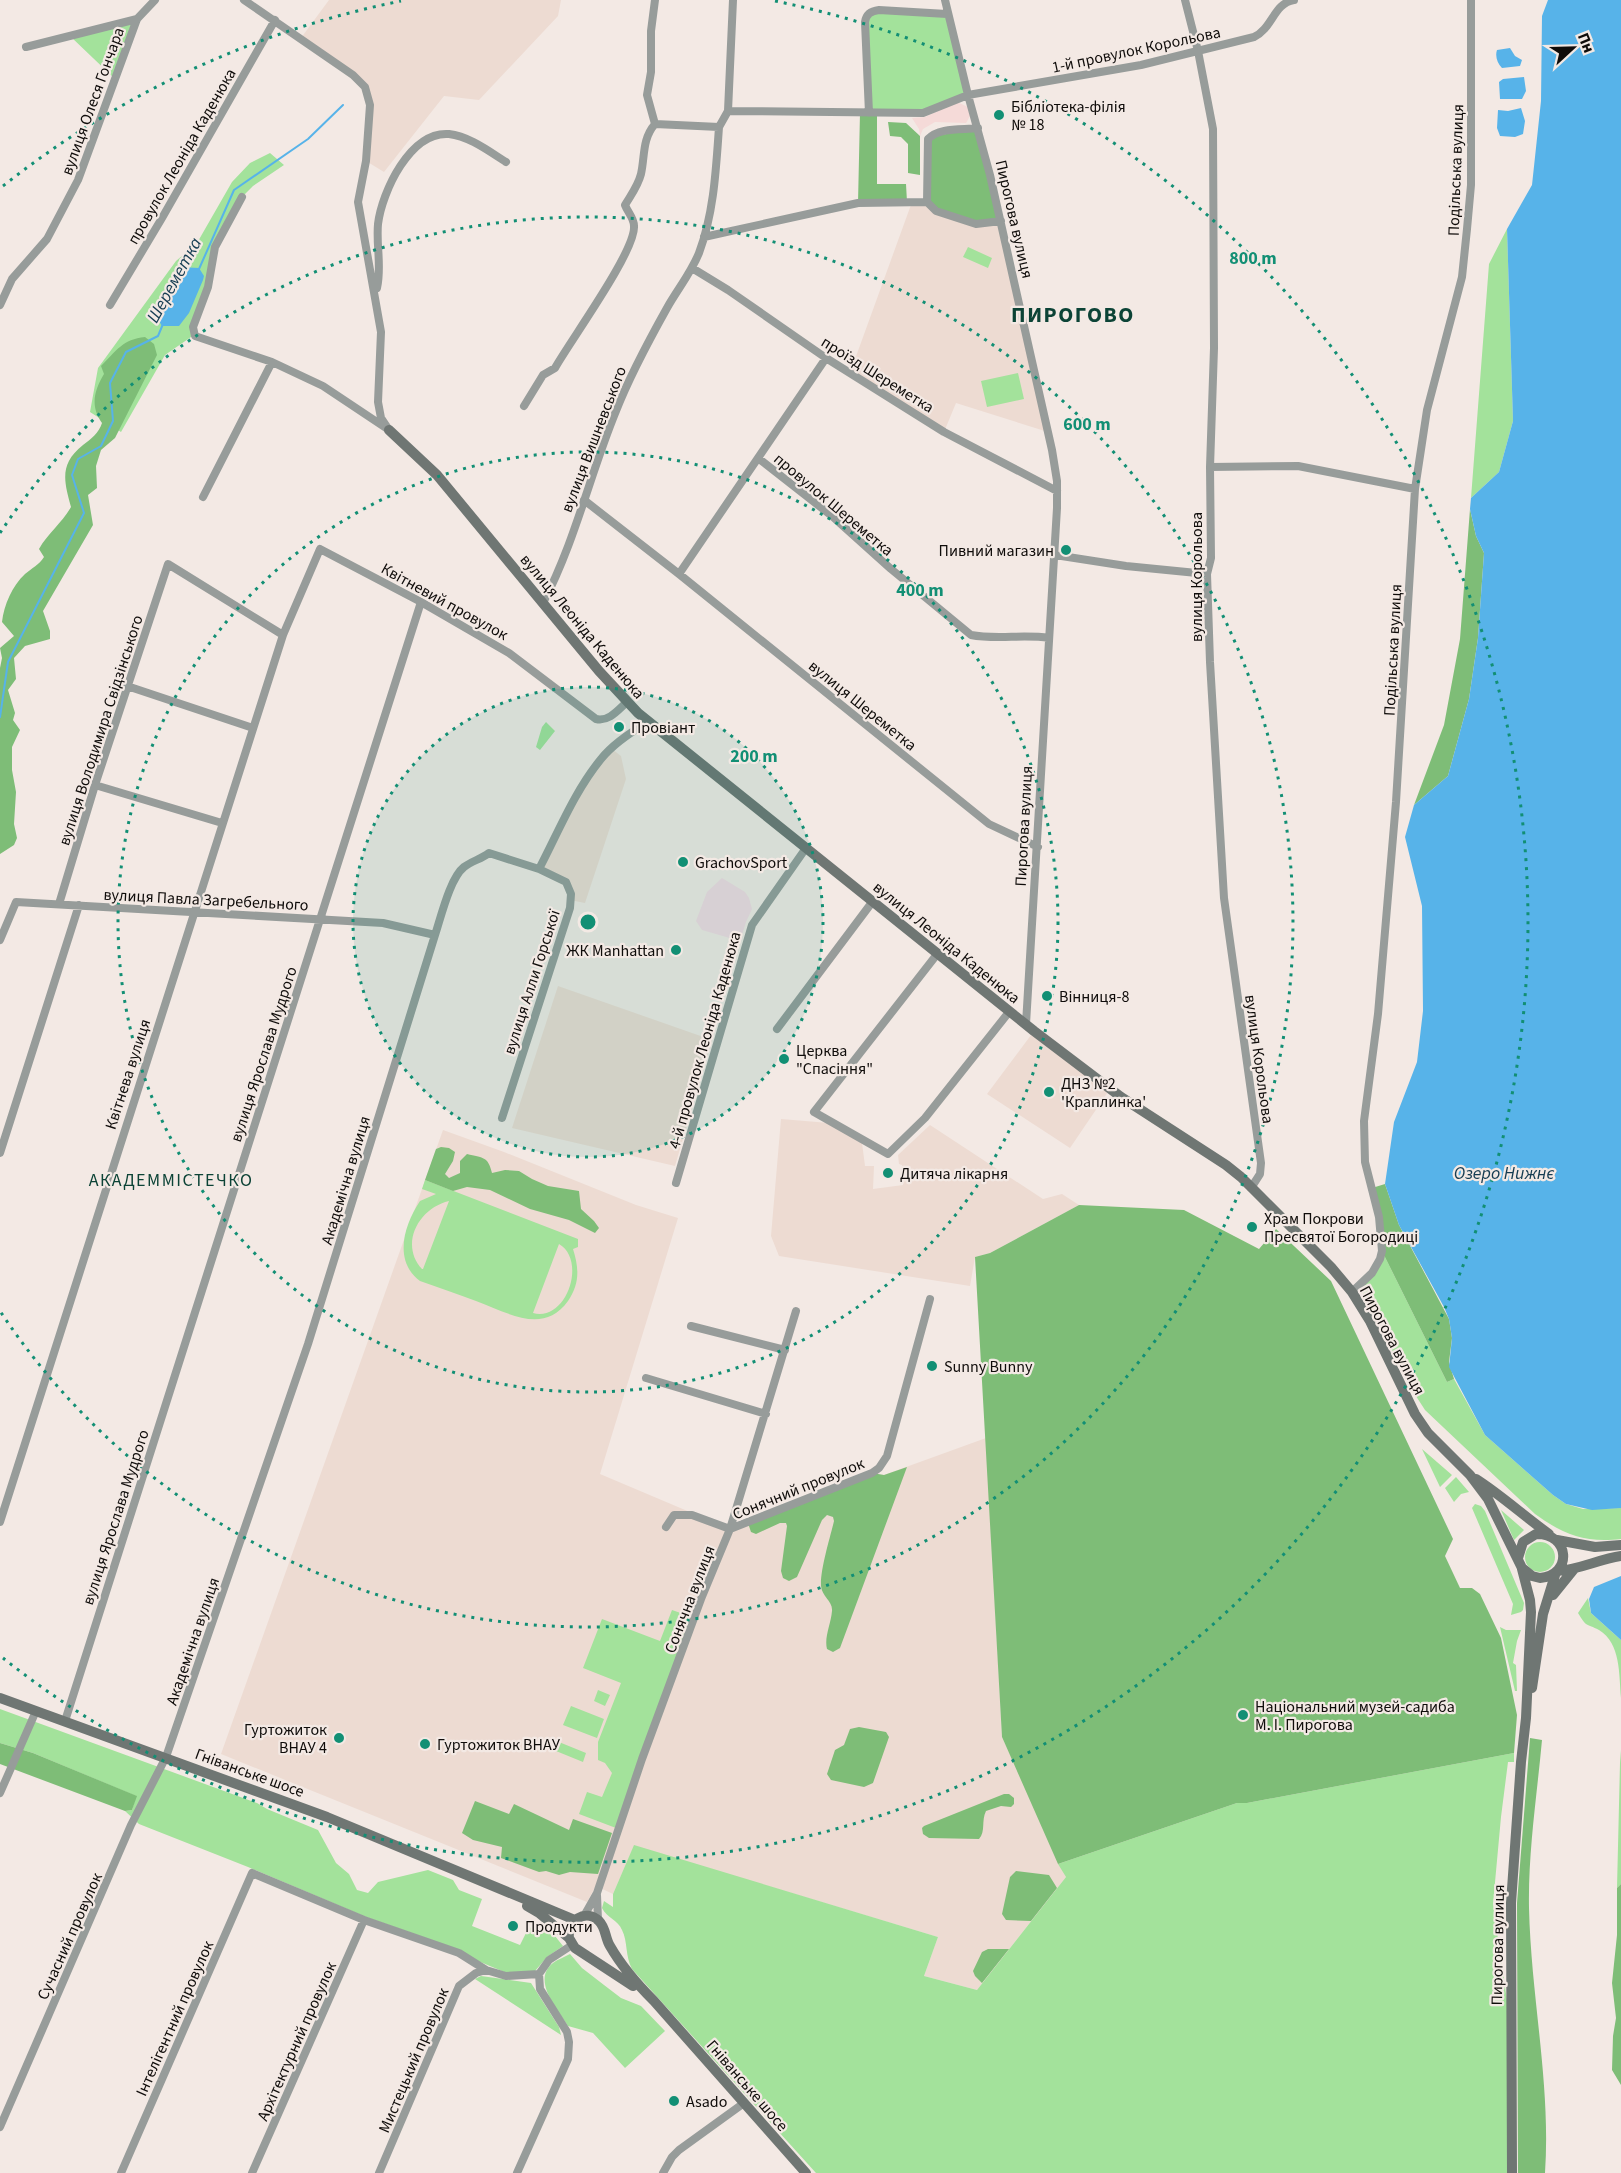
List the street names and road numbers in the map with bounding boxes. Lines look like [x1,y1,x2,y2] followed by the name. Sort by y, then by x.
[1050,21,1223,79] street label: 1-й провулок Корольова
[56,24,130,178] street label: вулиця Олеся Гончара
[122,64,241,249] street label: провулок Леоніда Каденюка
[1443,104,1469,236] street label: Подільська вулиця
[990,158,1038,281] street label: Пирогова вулиця
[817,331,938,418] street label: проїзд Шереметка
[556,363,632,516] street label: вулиця Вишневського
[769,448,898,561] street label: провулок Шереметка
[1186,512,1208,642] street label: вулиця Корольова
[515,549,650,704] street label: вулиця Леоніда Каденюка
[377,558,512,646] street label: Квітневий провулок
[1379,584,1407,717] street label: Подільська вулиця
[53,612,149,848] street label: вулиця Володимира Свідзінського
[804,655,921,756] street label: вулиця Шереметка
[1010,765,1038,887] street label: Пирогова вулиця
[868,877,1024,1009] street label: вулиця Леоніда Каденюка
[103,884,309,916] street label: вулиця Павла Загребельного
[498,906,566,1057] street label: вулиця Алли Горської
[663,929,747,1152] street label: 4-й провулок Леоніда Каденюка
[225,964,303,1145] street label: вулиця Ярослава Мудрого
[1239,993,1279,1125] street label: вулиця Корольова
[100,1016,156,1132] street label: Квітнева вулиця
[316,1113,376,1247] street label: Академічна вулиця
[1354,1282,1430,1399] street label: Пирогова вулиця
[77,1427,155,1608] street label: вулиця Ярослава Мудрого
[729,1452,868,1525] street label: Сонячний провулок
[659,1542,721,1656] street label: Сонячна вулиця
[161,1575,225,1708] street label: Академічна вулиця
[192,1743,307,1803] street label: Гніванське шосе
[32,1869,108,2004] street label: Сучасний провулок
[1486,1884,1510,2006] street label: Пирогова вулиця
[131,1937,219,2100] street label: Інтелігентний провулок
[252,1958,342,2124] street label: Архітектурний провулок
[373,1984,455,2136] street label: Мистецький провулок
[701,2035,793,2136] street label: Гніванське шосе

